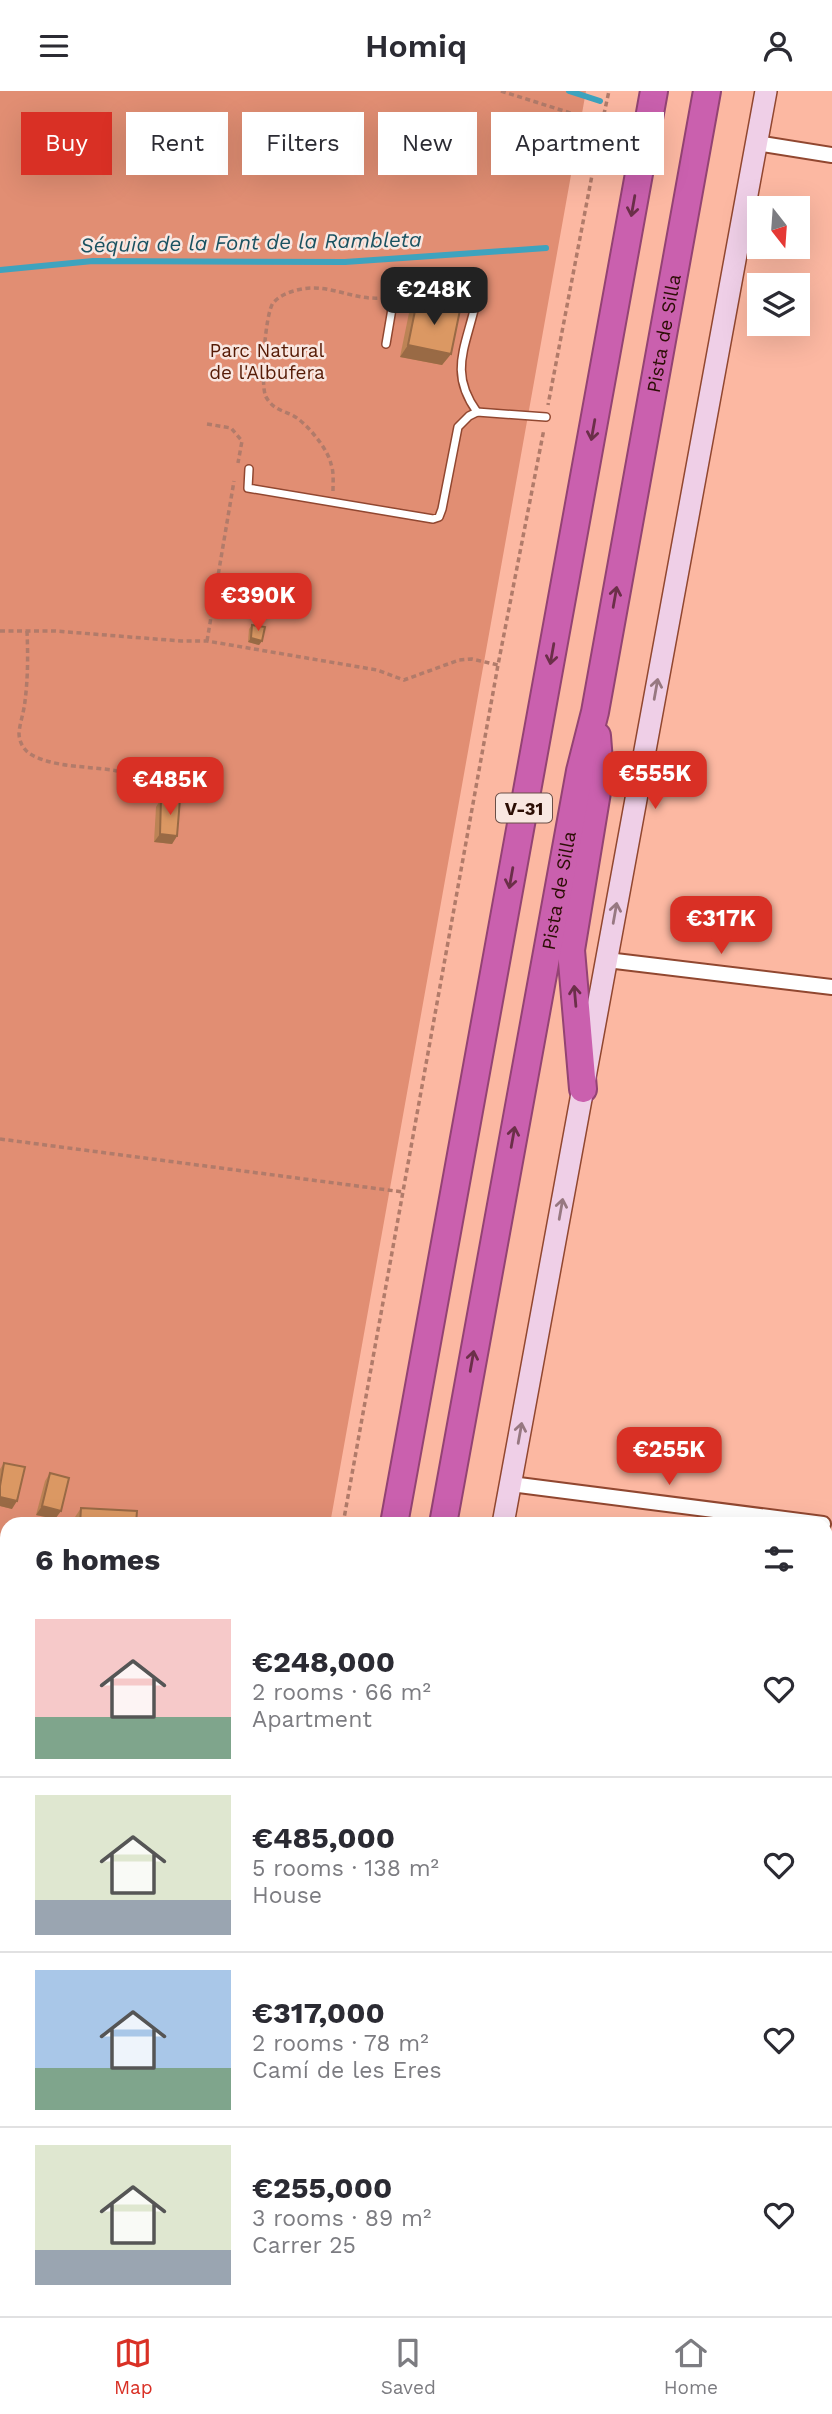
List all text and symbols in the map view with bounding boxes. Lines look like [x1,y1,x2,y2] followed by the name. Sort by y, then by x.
[35,27,73,65] icon: menu
[365,27,467,65] text: Homiq
[759,27,797,65] icon: person
[21,112,112,175] chip: Buy
[126,112,228,175] chip: Rent
[242,112,364,175] chip: Filters
[378,112,477,175] chip: New
[491,112,664,175] chip: Apartment
[626,194,639,217] one-way arrow
[747,196,810,259] north arrow
[747,196,810,336] map controls
[80,227,422,257] water label: Séquia de la Font de la Rambleta
[385,267,483,327] pin: €248K
[641,272,685,395] street label: Pista de Silla
[747,273,810,336] button: layers
[397,276,471,303] text: €248K
[209,339,325,384] park label: Parc Natural de l'Albufera
[585,418,599,441] one-way arrow
[209,573,307,633] pin: €390K
[221,582,295,609] text: €390K
[609,586,623,609] one-way arrow
[545,642,558,665] one-way arrow
[650,678,663,701] one-way arrow
[606,751,704,811] pin: €555K
[121,757,219,817] pin: €485K
[619,760,691,787] text: €555K
[133,766,207,793] text: €485K
[496,793,552,823] road number: V-31
[536,829,580,952] street label: Pista de Silla
[504,866,518,889] one-way arrow
[672,897,770,956] pin: €317K
[609,902,622,925] one-way arrow
[686,905,756,932] text: €317K
[568,985,581,1008] one-way arrow
[507,1126,520,1149] one-way arrow
[555,1198,568,1221] one-way arrow
[466,1350,480,1373] one-way arrow
[514,1422,527,1445] one-way arrow
[620,1427,718,1487] pin: €255K
[633,1436,705,1463] text: €255K
[760,1540,798,1578] icon: filters
[35,1542,160,1577] text: 6 homes
[252,1644,395,1679] text: €248,000
[91,1647,175,1731] icon: home
[760,1670,798,1708] icon: heart
[252,1679,431,1706] text: 2 rooms · 66 m²
[252,1706,372,1733] text: Apartment
[252,1820,395,1855] text: €485,000
[91,1823,175,1907] icon: home
[760,1846,798,1884] icon: heart
[252,1855,439,1882] text: 5 rooms · 138 m²
[252,1882,322,1909] text: House
[252,1995,385,2030] text: €317,000
[91,1998,175,2082] icon: home
[760,2021,798,2059] icon: heart
[252,2030,429,2057] text: 2 rooms · 78 m²
[252,2057,442,2084] text: Camí de les Eres
[252,2170,392,2205] text: €255,000
[91,2173,175,2257] icon: home
[760,2196,798,2234] icon: heart
[252,2205,431,2232] text: 3 rooms · 89 m²
[252,2232,356,2259] text: Carrer 25
[114,2334,153,2399] tab: Map
[381,2334,436,2399] tab: Saved
[664,2334,718,2399] tab: Home

